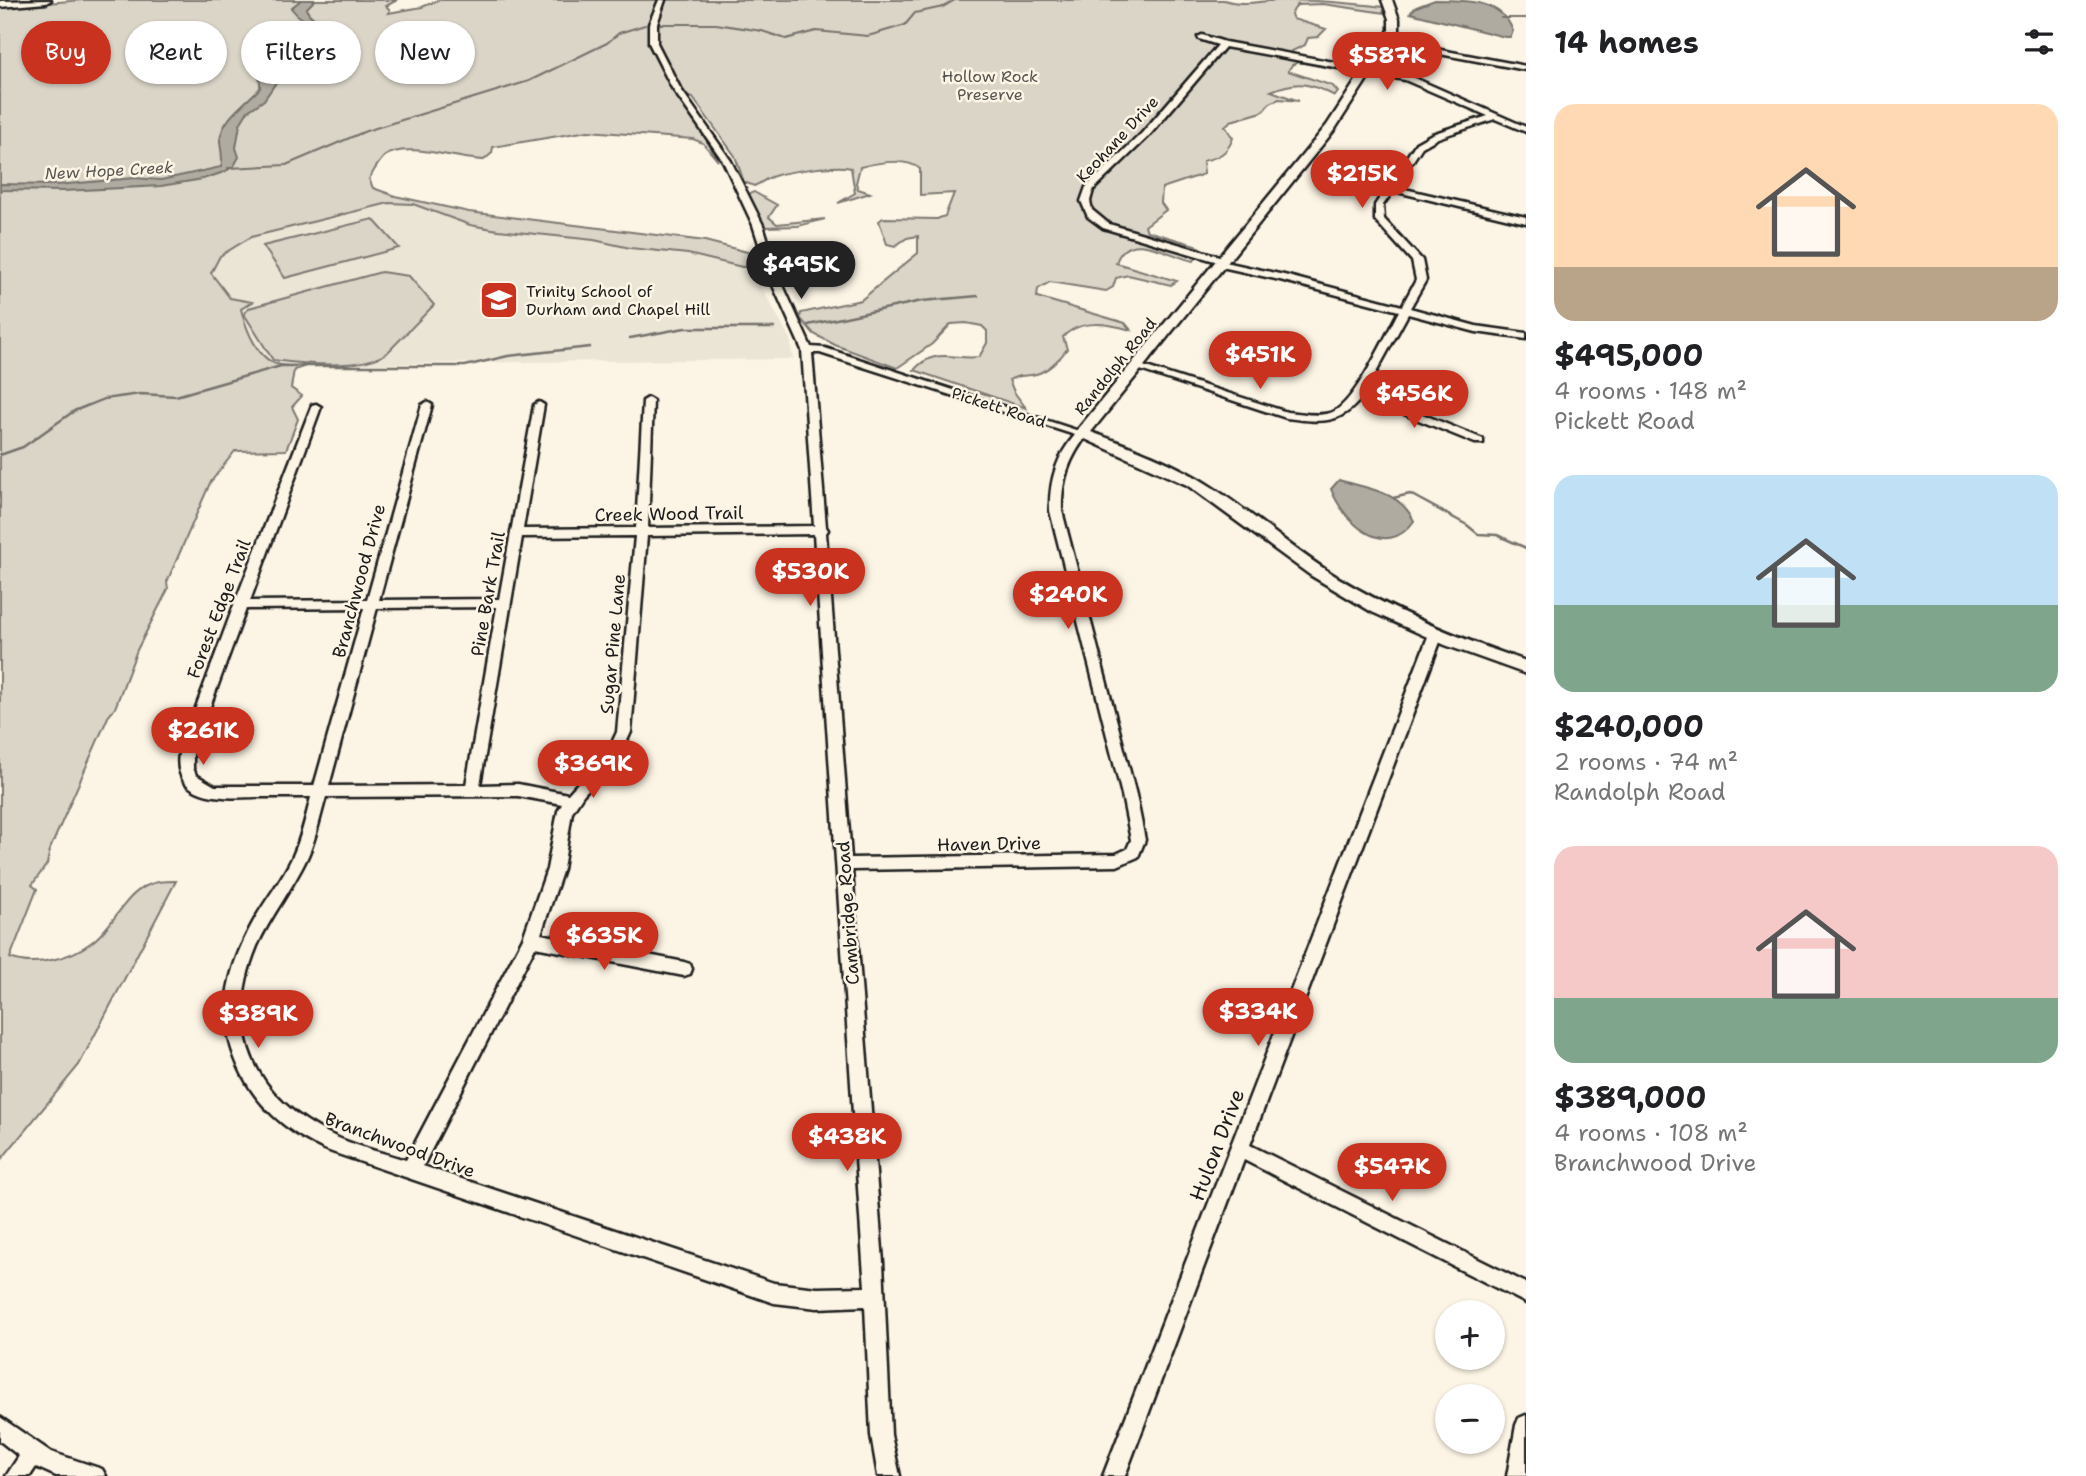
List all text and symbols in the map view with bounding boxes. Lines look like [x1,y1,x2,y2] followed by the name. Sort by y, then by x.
[21,21,111,84] chip: Buy
[125,21,227,84] chip: Rent
[241,21,361,84] chip: Filters
[375,21,475,84] chip: New
[1554,22,1699,63] text: 14 homes
[2020,23,2058,61] icon: filters
[1338,32,1436,92] pin: $587K
[1348,40,1426,70] text: $587K
[942,66,1038,105] park label: Hollow Rock Preserve
[1072,91,1163,187] street label: Keohane Drive
[1743,149,1869,275] icon: home
[1313,150,1411,210] pin: $215K
[44,157,174,184] water label: New Hope Creek
[1327,158,1397,188] text: $215K
[752,242,850,301] pin: $495K
[762,249,840,279] text: $495K
[478,279,520,321] school or university icon: Trinity School of Durham and Chapel Hill
[526,281,710,320] place label: Trinity School of Durham and Chapel Hill
[1070,313,1161,419] street label: Randolph Road
[1211,332,1309,391] pin: $451K
[1554,335,1704,376] text: $495,000
[1225,339,1295,369] text: $451K
[1365,370,1463,430] pin: $456K
[1554,376,1747,406] text: 4 rooms · 148 m²
[1375,378,1453,408] text: $456K
[949,382,1049,433] street label: Pickett Road
[1554,406,1695,436] text: Pickett Road
[327,501,391,661] street label: Branchwood Drive
[594,501,744,527] street label: Creek Wood Trail
[1743,520,1869,646] icon: home
[465,529,511,658] street label: Pine Bark Trail
[181,535,257,682] street label: Forest Edge Trail
[761,548,859,608] pin: $530K
[771,556,849,586] text: $530K
[1019,572,1117,631] pin: $240K
[595,573,631,715] street label: Sugar Pine Lane
[1029,579,1107,609] text: $240K
[1554,706,1704,747] text: $240,000
[154,708,252,767] pin: $261K
[167,715,239,745] text: $261K
[544,740,642,800] pin: $369K
[1554,747,1738,777] text: 2 rooms · 74 m²
[554,748,632,778] text: $369K
[1554,777,1726,807] text: Randolph Road
[937,831,1041,857] street label: Haven Drive
[831,840,865,986] street label: Cambridge Road
[1743,891,1869,1017] icon: home
[555,912,653,972] pin: $635K
[565,920,643,950] text: $635K
[1209,988,1307,1048] pin: $334K
[209,990,307,1050] pin: $389K
[1219,996,1297,1026] text: $334K
[218,998,298,1028] text: $389K
[1554,1077,1707,1118] text: $389,000
[1183,1085,1251,1205] street label: Hulon Drive
[321,1107,479,1183] street label: Branchwood Drive
[798,1114,896,1173] pin: $438K
[1554,1118,1748,1148] text: 4 rooms · 108 m²
[808,1121,886,1151] text: $438K
[1343,1144,1441,1203] pin: $547K
[1554,1148,1757,1178] text: Branchwood Drive
[1353,1151,1431,1181] text: $547K
[1435,1300,1505,1454] map controls
[1435,1300,1505,1370] button: +
[1435,1384,1505,1454] button: −

